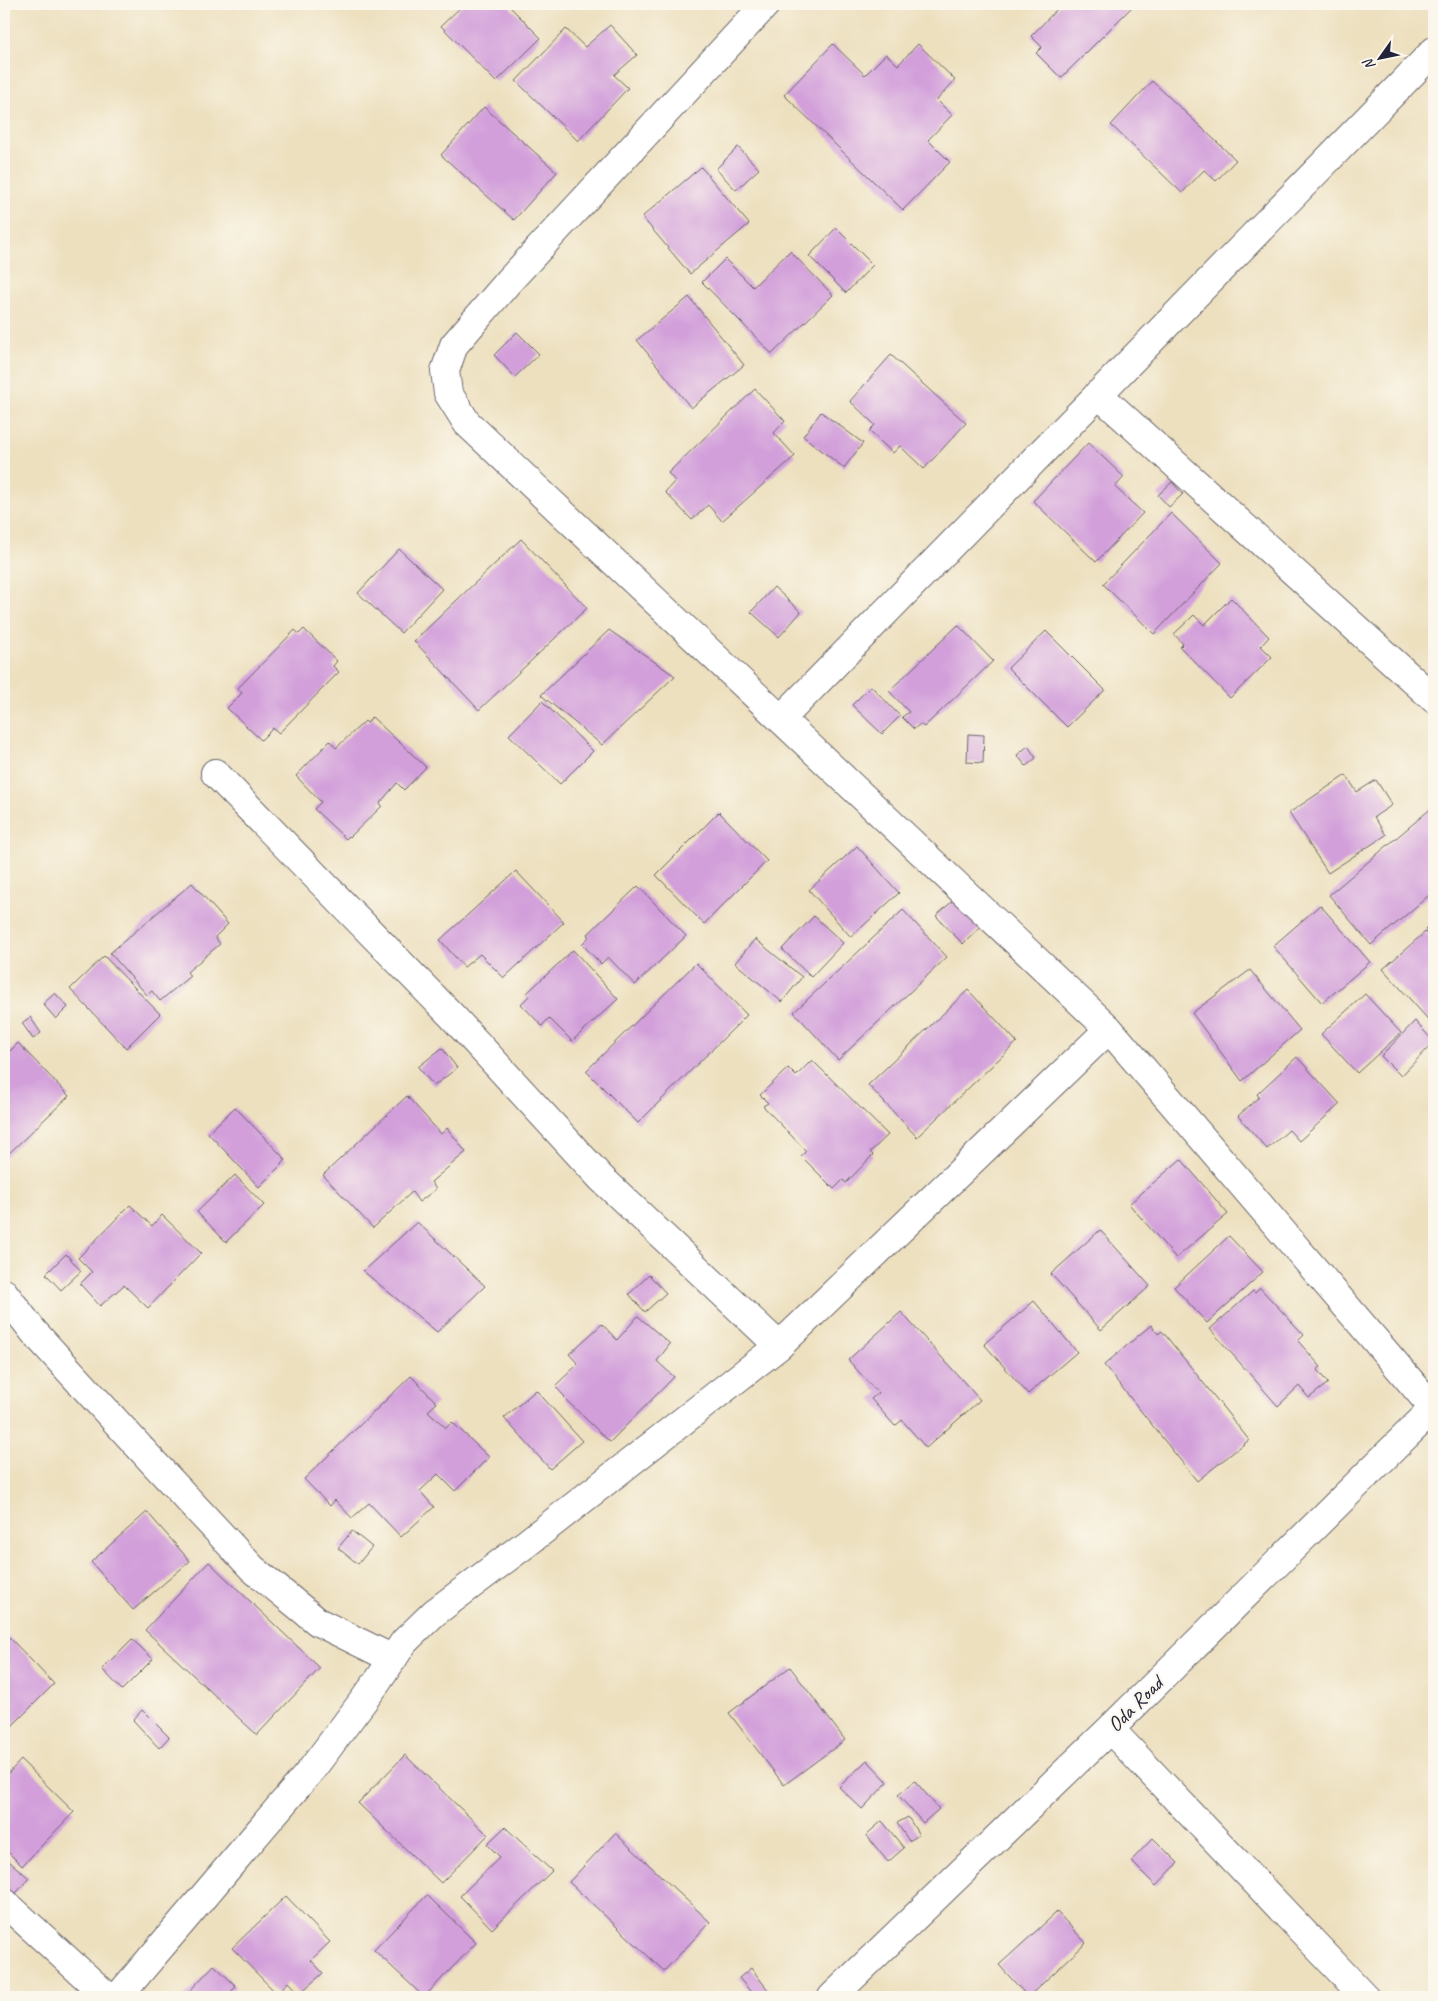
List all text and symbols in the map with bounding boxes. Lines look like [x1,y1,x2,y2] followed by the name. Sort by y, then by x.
[1356,32,1406,82] north arrow
[1359,55,1379,73] text: N
[1102,1668,1171,1737] street label: Oda Road

